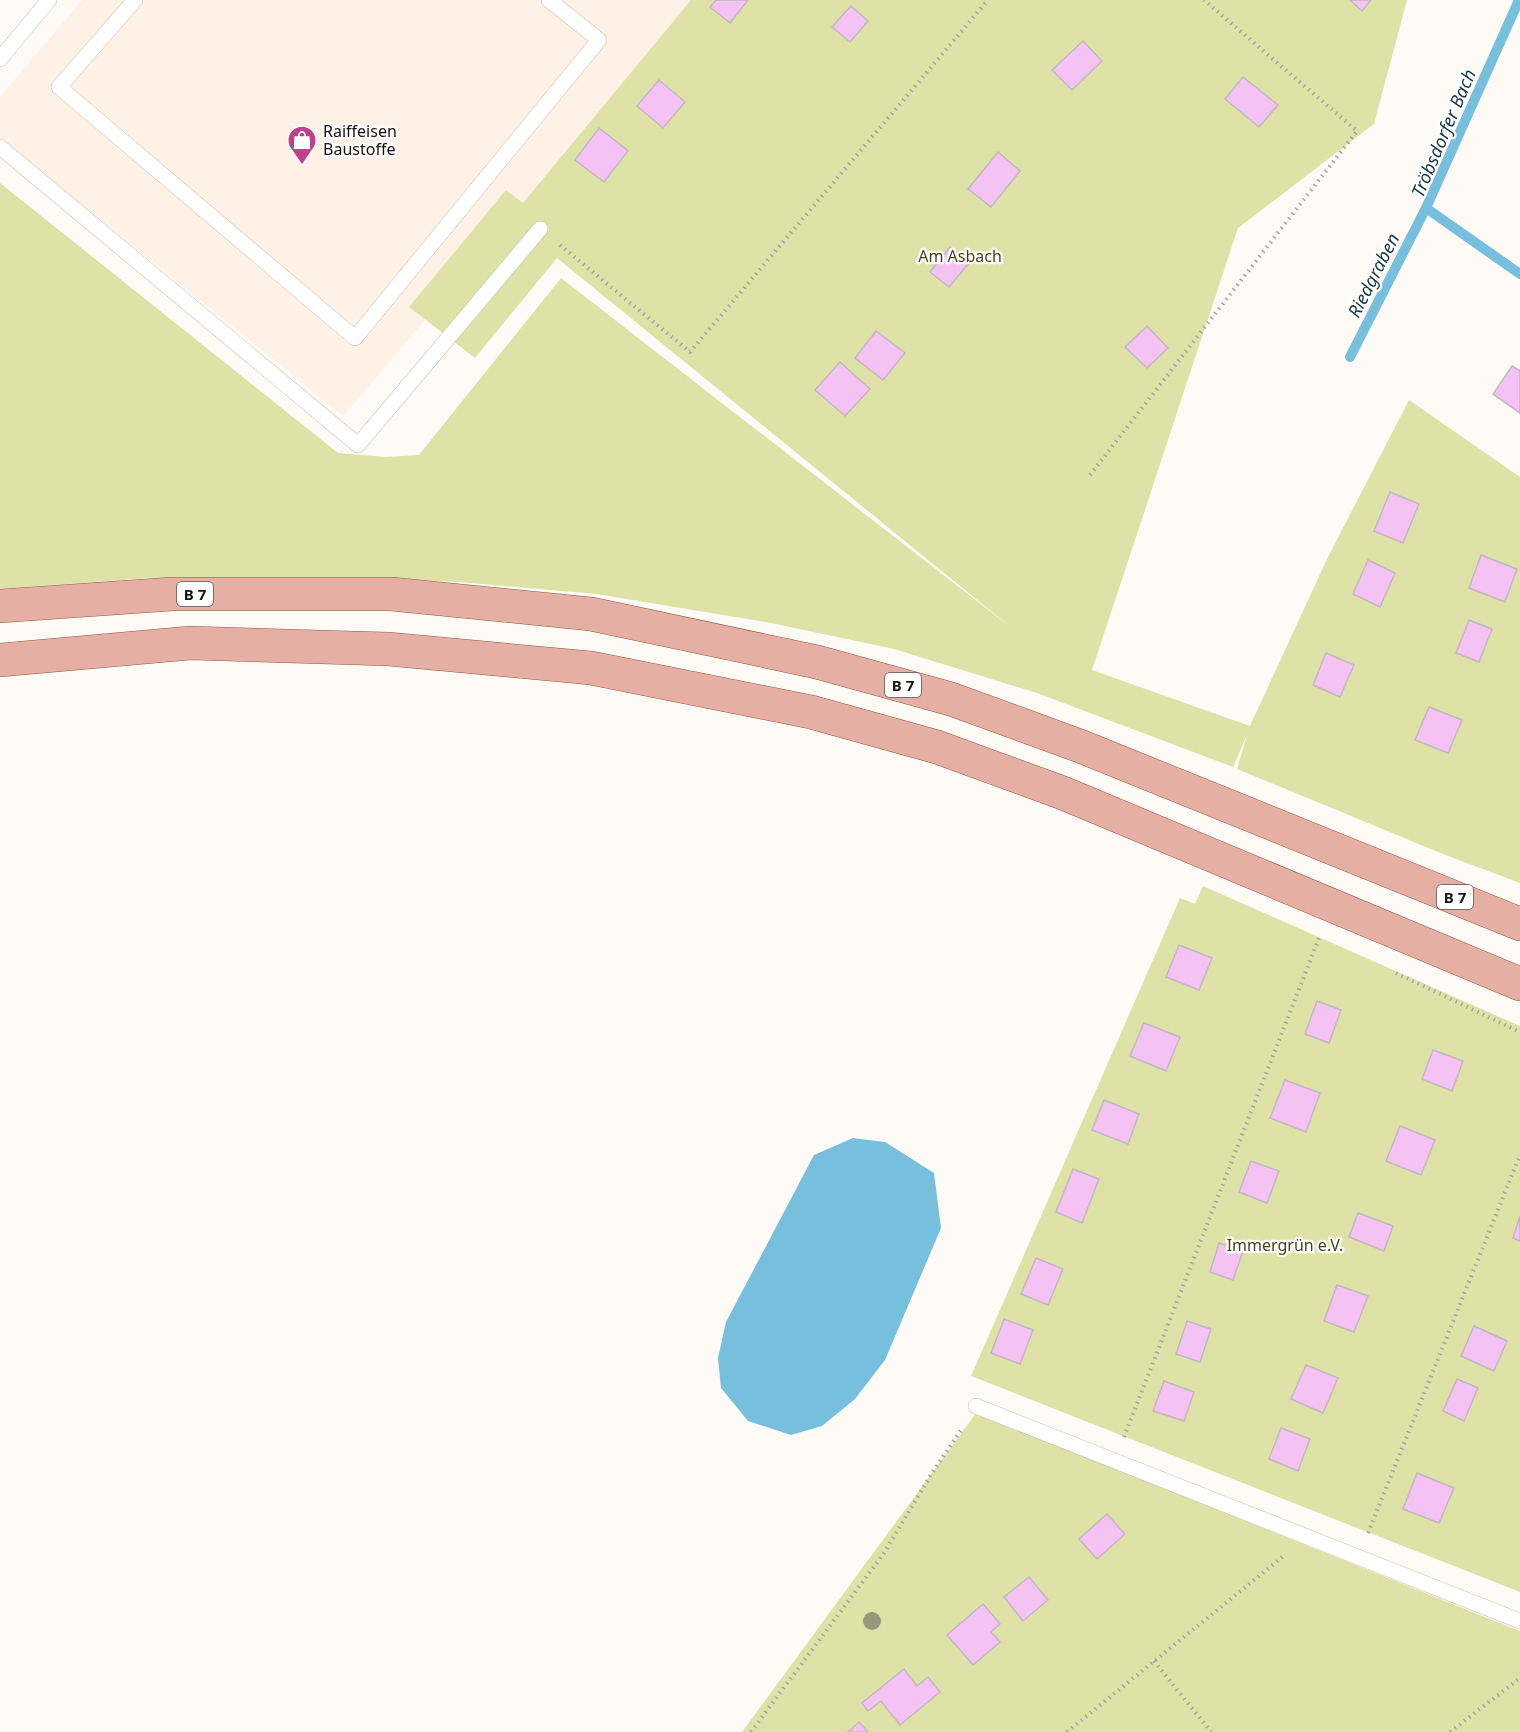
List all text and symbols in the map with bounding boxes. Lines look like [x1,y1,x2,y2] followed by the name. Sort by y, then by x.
[1405,65,1481,201] water label: Tröbsdorfer Bach
[323,120,397,160] place label: Raiffeisen Baustoffe
[286,124,318,166] shop icon: Raiffeisen Baustoffe
[1342,229,1404,321] water label: Riedgraben
[918,245,1002,267] park label: Am Asbach
[177,582,213,606] road number: B 7
[885,673,921,697] road number: B 7
[1437,885,1473,909] road number: B 7
[1227,1234,1343,1256] park label: Immergrün e.V.

